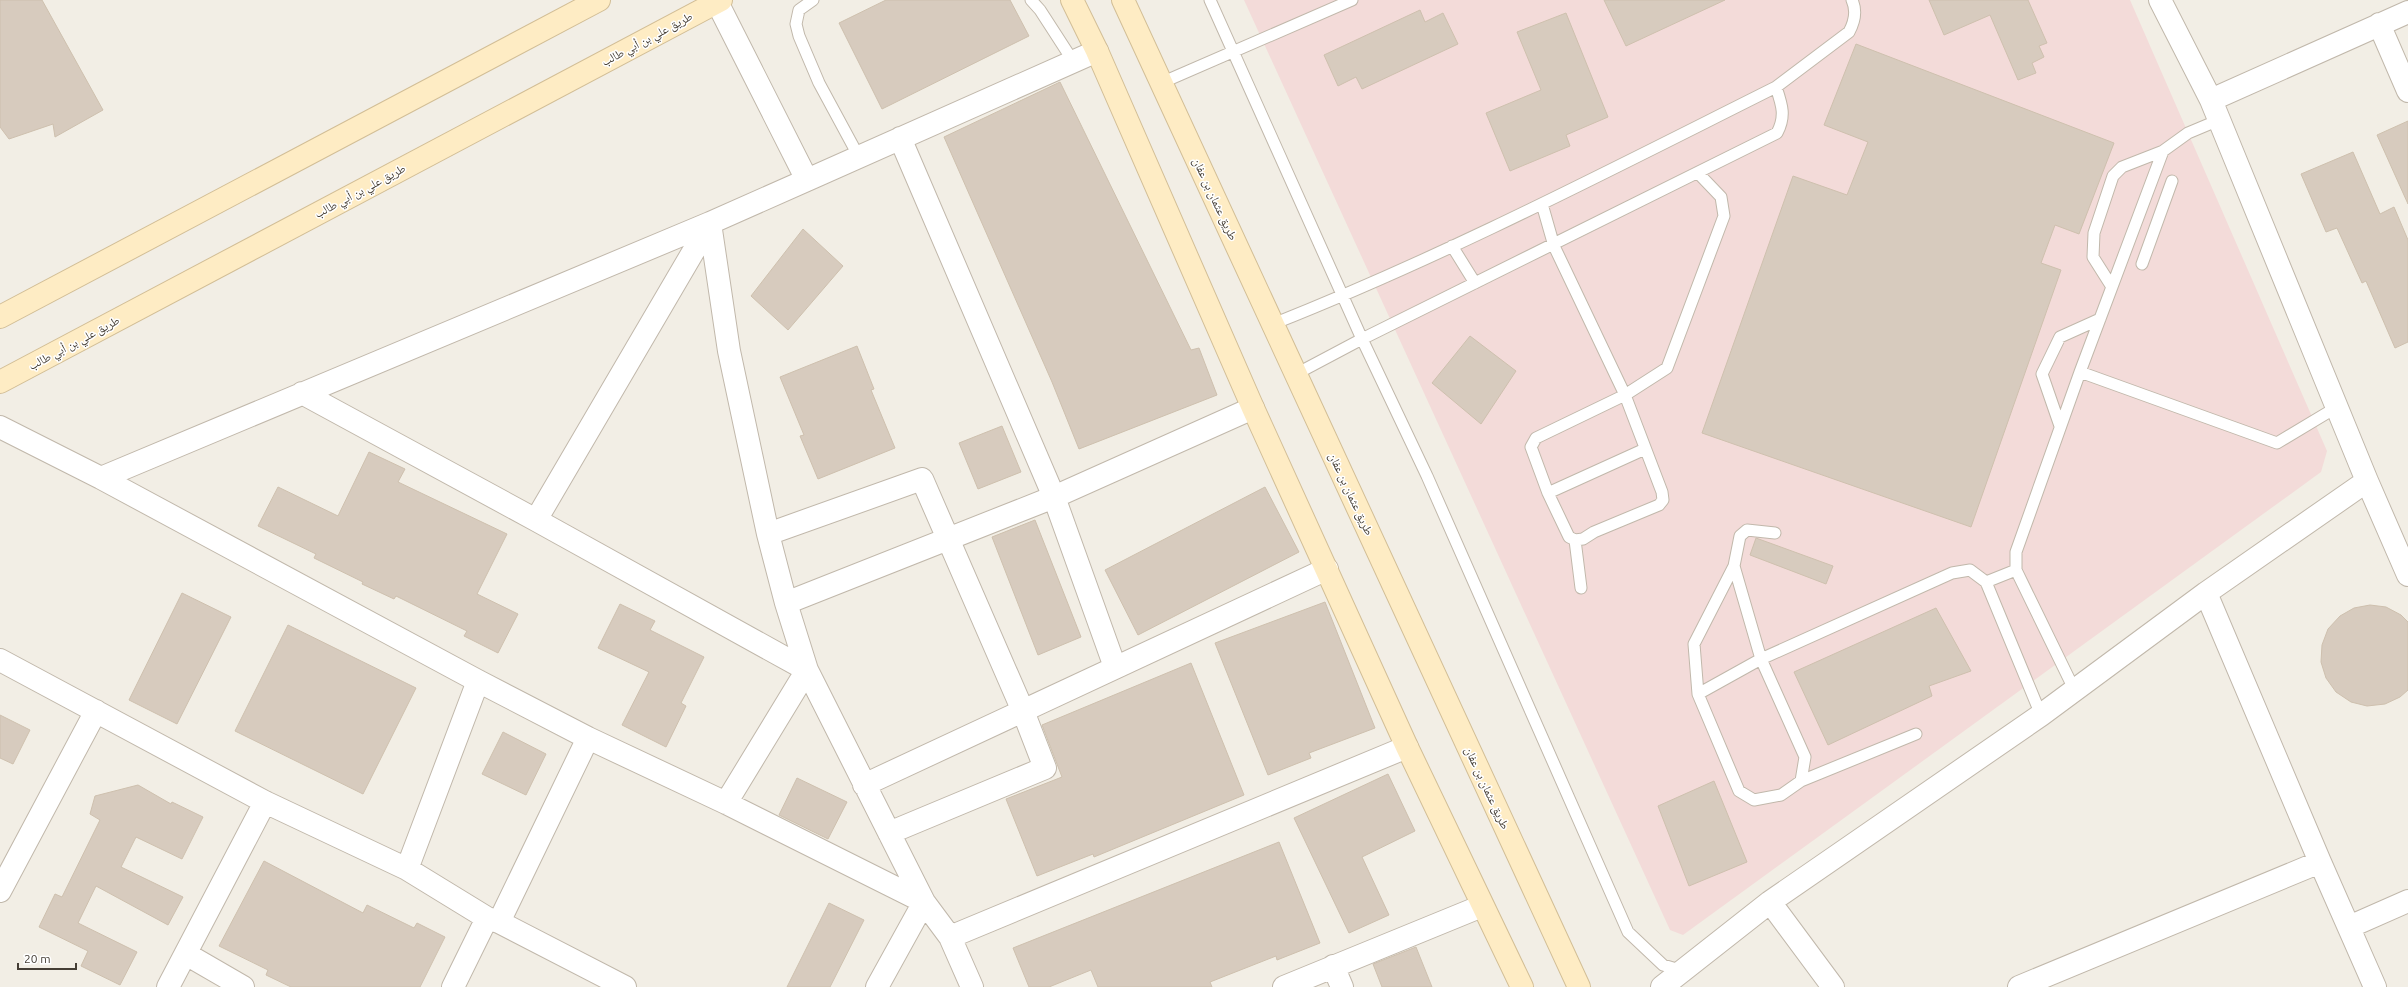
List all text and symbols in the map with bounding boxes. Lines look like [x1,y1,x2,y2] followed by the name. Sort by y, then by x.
[599,9,696,72] street label: طريق علي بن أبي طالب
[1189,156,1240,243] street label: طريق عثمان بن عفان
[312,161,409,224] street label: طريق علي بن أبي طالب
[26,313,123,376] street label: طريق علي بن أبي طالب
[1325,451,1376,538] street label: طريق عثمان بن عفان
[1461,745,1512,832] street label: طريق عثمان بن عفان
[18,945,76,971] scale bar
[24,952,51,965] text: 20 m

